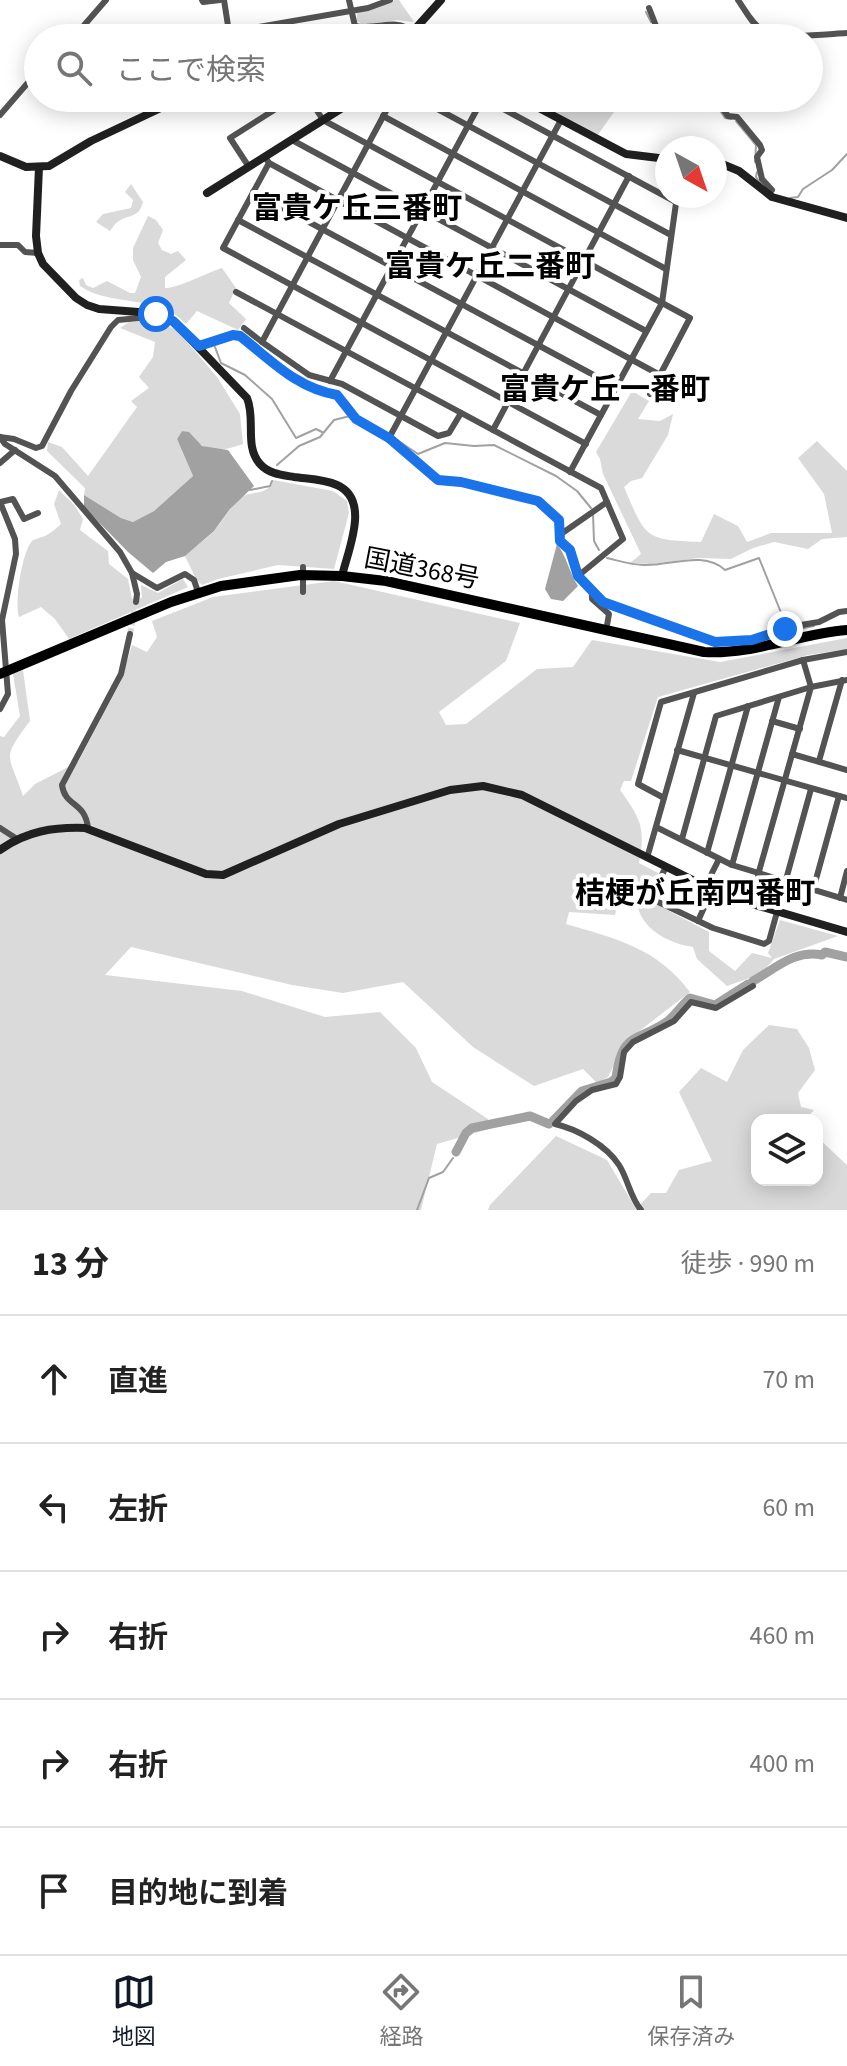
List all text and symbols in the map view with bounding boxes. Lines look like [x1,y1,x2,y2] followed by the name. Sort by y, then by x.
[24,24,823,112] search box
[52,46,96,90] icon: search
[116,49,266,92] text: ここで検索
[655,136,727,208] north arrow
[252,187,462,230] district label: 富貴ケ丘三番町
[385,245,595,288] district label: 富貴ケ丘二番町
[138,296,174,332] route start
[500,368,710,411] district label: 富貴ケ丘一番町
[361,539,483,598] street label: 国道368号
[767,611,803,647] route end
[575,872,815,915] district label: 桔梗が丘南四番町
[751,1114,823,1186] map controls
[751,1114,823,1186] button: layers
[32,1240,109,1289] text: 13 分
[681,1245,815,1282] text: 徒歩 · 990 m
[32,1357,76,1401] icon: ahead
[108,1360,168,1403] text: 直進
[762,1361,815,1398] text: 70 m
[32,1485,76,1529] icon: left
[108,1488,168,1531] text: 左折
[762,1489,815,1526] text: 60 m
[32,1613,76,1657] icon: right
[108,1616,168,1659] text: 右折
[749,1617,815,1654] text: 460 m
[32,1741,76,1785] icon: right
[108,1744,168,1787] text: 右折
[749,1745,815,1782] text: 400 m
[32,1869,76,1913] icon: arrive
[108,1872,288,1915] text: 目的地に到着
[112,1970,156,2053] tab: 地図
[379,1970,423,2053] tab: 経路
[647,1970,735,2053] tab: 保存済み

